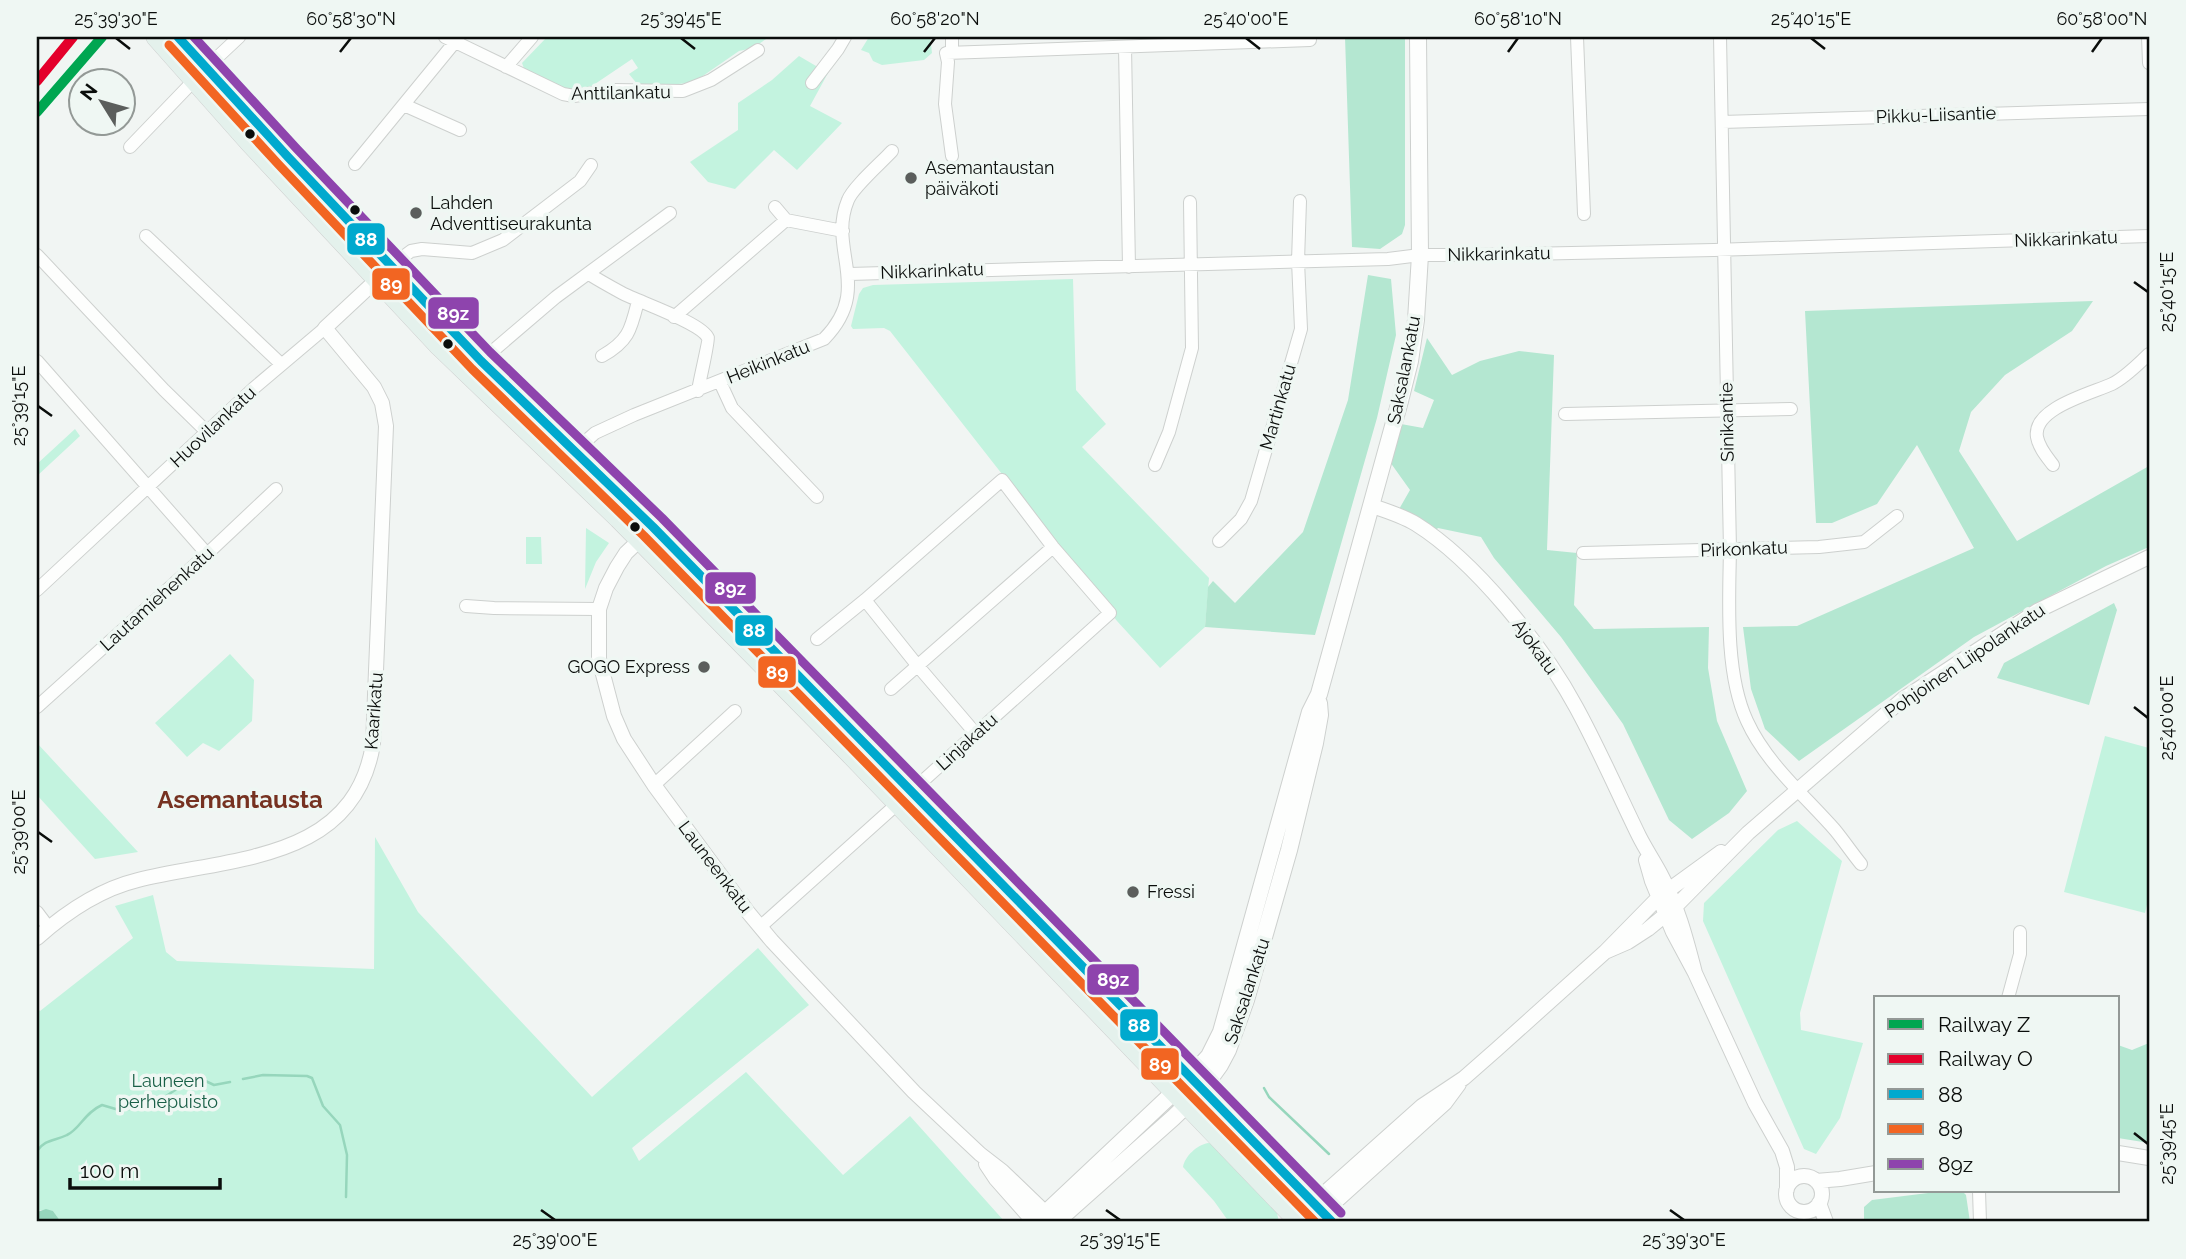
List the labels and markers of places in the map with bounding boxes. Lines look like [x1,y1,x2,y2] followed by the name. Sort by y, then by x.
[243,127,257,141] unlabelled marker
[925,157,1055,199] place label: Asemantaustan päiväkoti
[903,170,919,186] marker: Asemantaustan päiväkoti
[430,192,592,234] place label: Lahden Adventtiseurakunta
[348,203,362,217] unlabelled marker
[408,205,424,221] marker: Lahden Adventtiseurakunta
[441,337,455,351] unlabelled marker
[628,520,642,534] unlabelled marker
[567,656,690,677] place label: GOGO Express
[696,659,712,675] marker: GOGO Express
[1147,881,1195,902] place label: Fressi
[1125,884,1141,900] marker: Fressi

